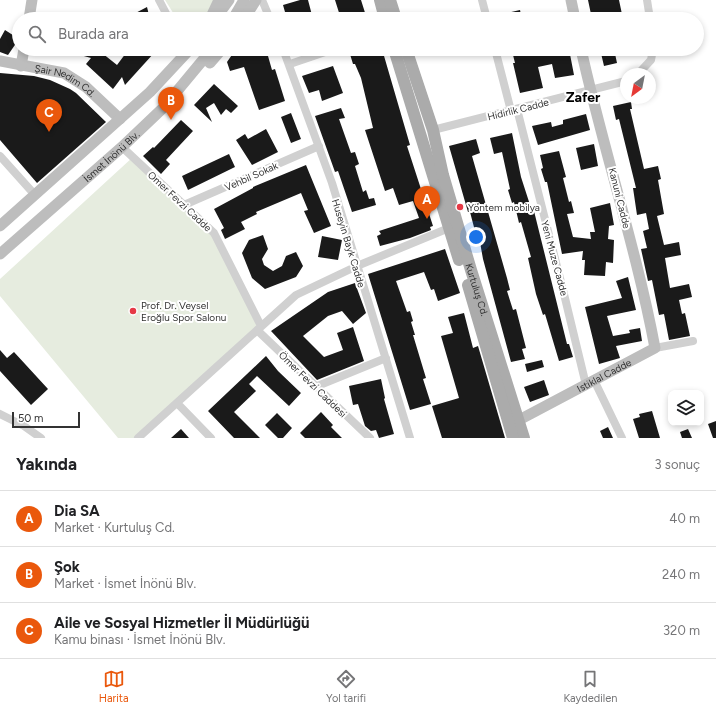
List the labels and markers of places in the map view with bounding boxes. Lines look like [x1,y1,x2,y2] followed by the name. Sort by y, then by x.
[158,87,184,120] pin: B
[36,99,62,132] pin: C
[414,186,440,219] pin: A
[468,201,540,214] place label: Yöntem mobilya
[455,202,465,212] marker: Yöntem mobilya
[141,299,226,324] place label: Prof. Dr. Veysel Eroğlu Spor Salonu
[128,306,138,316] marker: Prof. Dr. Veysel Eroğlu Spor Salonu

